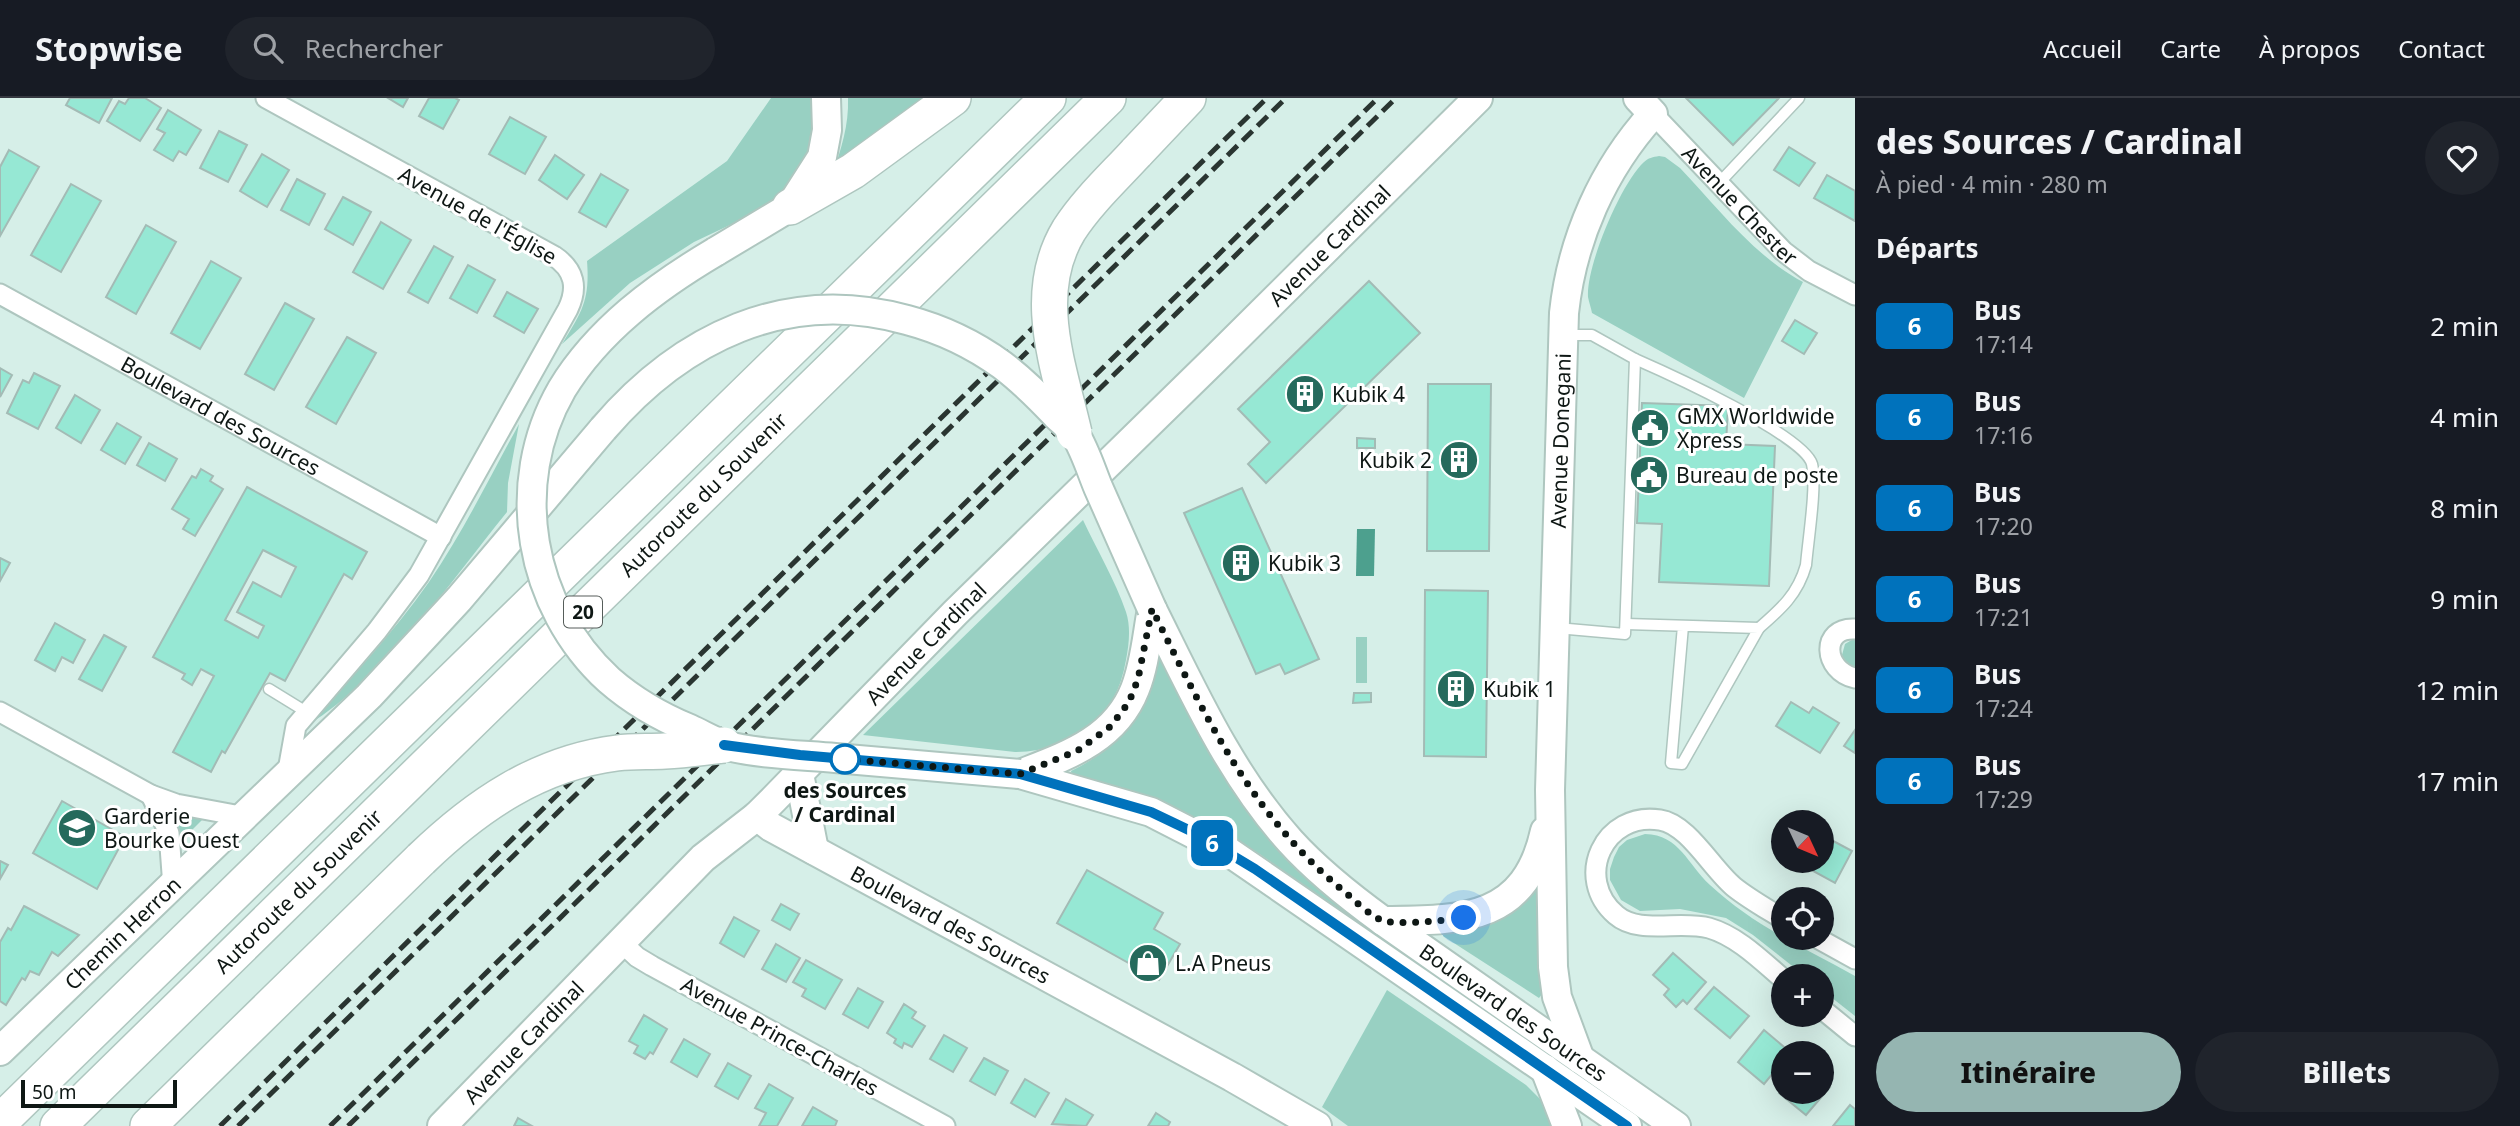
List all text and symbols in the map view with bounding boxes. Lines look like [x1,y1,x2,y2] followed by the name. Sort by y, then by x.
[225,17,715,80] search box
[35,26,183,71] text: Stopwise
[249,29,287,67] icon: search
[305,30,443,66] text: Rechercher
[2043,32,2122,65] text: Accueil
[2160,32,2221,65] text: Carte
[2259,32,2360,65] text: À propos
[2398,32,2485,65] text: Contact
[1876,119,2243,164] text: des Sources / Cardinal
[2425,121,2499,195] button: heart
[1676,139,1804,271] street label: Avenue Chester
[394,160,562,270] street label: Avenue de l'Église
[1876,168,2108,200] text: À pied · 4 min · 280 m
[1263,179,1397,312] street label: Avenue Cardinal
[1876,230,1979,266] text: Départs
[1974,292,2021,328] text: Bus
[2430,308,2499,344] text: 2 min
[1908,309,1921,342] text: 6
[1974,328,2033,360] text: 17:14
[116,350,325,482] street label: Boulevard des Sources
[1544,353,1577,529] street label: Avenue Donegani
[1284,373,1326,415] building icon: Kubik 4
[1332,380,1405,408] place label: Kubik 4
[1974,383,2021,419] text: Bus
[2430,399,2499,435] text: 4 min
[1908,400,1921,433] text: 6
[1677,402,1835,454] place label: GMX Worldwide Xpress
[613,406,793,583] street label: Autoroute du Souvenir
[1629,407,1671,449] public building icon: GMX Worldwide Xpress
[1974,419,2033,451] text: 17:16
[1438,439,1480,481] building icon: Kubik 2
[1359,446,1432,474] place label: Kubik 2
[1628,454,1670,496] public building icon: Bureau de poste
[1676,461,1838,489] place label: Bureau de poste
[1974,474,2021,510] text: Bus
[2430,490,2499,526] text: 8 min
[1908,491,1921,524] text: 6
[1974,510,2033,542] text: 17:20
[1220,542,1262,584] building icon: Kubik 3
[1268,549,1341,577] place label: Kubik 3
[1974,565,2021,601] text: Bus
[859,576,992,711] street label: Avenue Cardinal
[2430,581,2499,617] text: 9 min
[1908,582,1921,615] text: 6
[564,597,602,628] road number: 20
[1974,601,2033,633] text: 17:21
[1974,656,2021,692] text: Bus
[1435,668,1477,710] building icon: Kubik 1
[2415,672,2499,708] text: 12 min
[1908,673,1921,706] text: 6
[1483,675,1556,703] place label: Kubik 1
[1974,692,2033,724] text: 17:24
[830,744,860,774] marker: des Sources / Cardinal
[1974,747,2021,783] text: Bus
[2415,763,2499,799] text: 17 min
[1908,764,1921,797] text: 6
[783,776,907,828] place label: des Sources / Cardinal
[1974,783,2033,815] text: 17:29
[104,802,240,854] place label: Garderie Bourke Ouest
[208,802,388,979] street label: Autoroute du Souvenir
[56,807,98,849] school or university icon: Garderie Bourke Ouest
[1771,810,1834,873] north arrow
[1771,810,1834,1104] map controls
[1189,820,1235,866] line badge: 6
[1205,826,1219,859] text: 6
[846,859,1055,990] street label: Boulevard des Sources
[58,870,187,996] street label: Chemin Herron
[1771,887,1834,950] button: locate
[1446,900,1481,935] your location
[1414,937,1613,1088] street label: Boulevard des Sources
[1127,942,1169,984] shop icon: L.A Pneus
[1175,949,1271,977] place label: L.A Pneus
[1771,964,1834,1027] button: +
[676,970,884,1102] street label: Avenue Prince-Charles
[457,975,590,1110] street label: Avenue Cardinal
[1876,1032,2181,1112] button: Itinéraire
[2195,1032,2499,1112] button: Billets
[1771,1041,1834,1104] button: −
[21,1077,177,1109] scale bar
[32,1079,76,1105] text: 50 m

